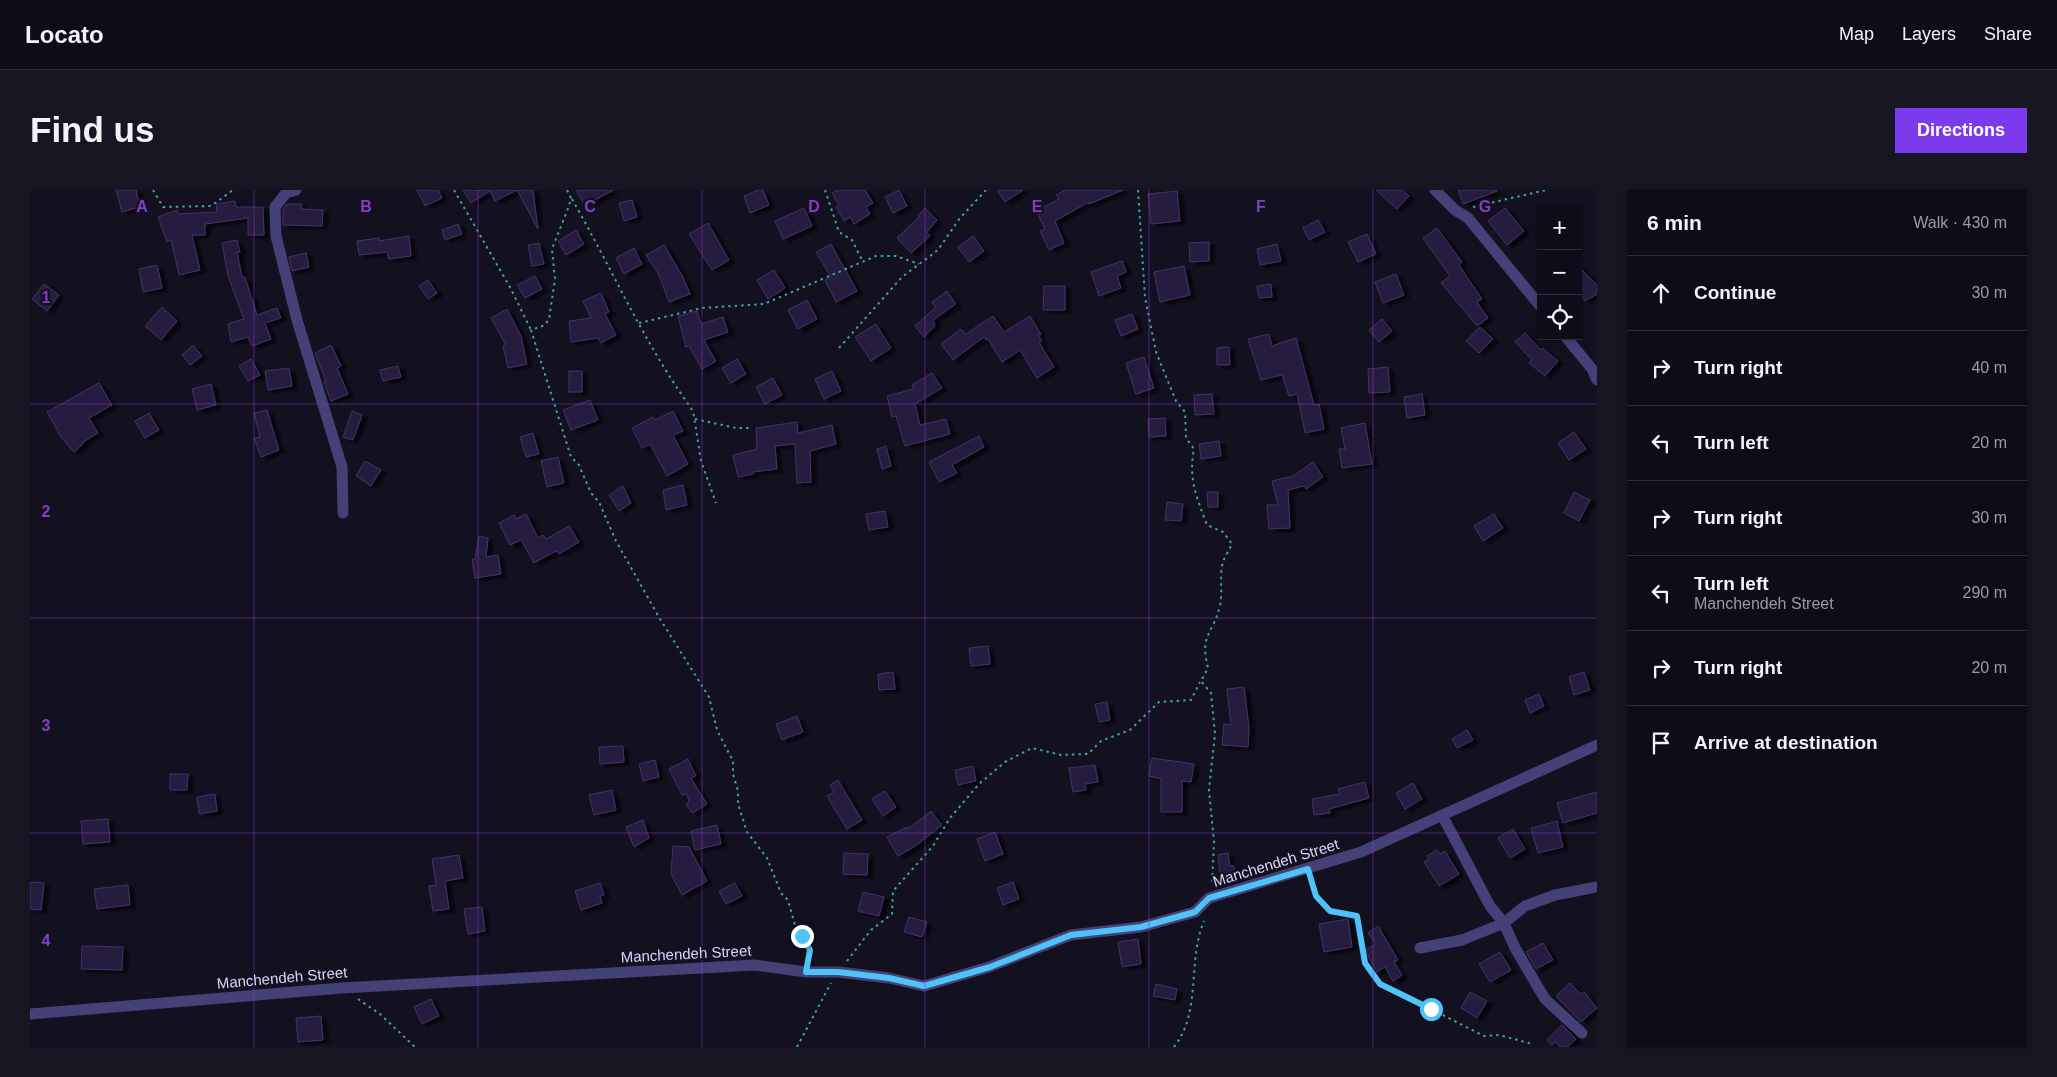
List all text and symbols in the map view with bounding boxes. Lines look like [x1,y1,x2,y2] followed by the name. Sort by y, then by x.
[25,21,104,48] text: Locato
[1839,24,1874,44] text: Map
[1902,24,1956,44] text: Layers
[1984,24,2032,44] text: Share
[1895,108,2027,153] button: Directions
[30,110,154,149] text: Find us
[136,198,148,215] text: A
[360,198,372,215] text: B
[584,198,596,215] text: C
[808,198,820,215] text: D
[1032,198,1043,215] text: E
[1256,198,1266,215] text: F
[1479,198,1491,215] text: G
[1537,205,1582,340] map controls
[1537,205,1582,250] button: +
[1647,211,1702,234] text: 6 min
[1913,214,2007,231] text: Walk · 430 m
[1537,250,1582,295] button: −
[1647,279,1675,307] icon: ahead
[1694,282,1776,303] text: Continue
[1971,284,2007,301] text: 30 m
[42,289,51,306] text: 1
[1537,295,1582,340] button: locate
[1647,354,1675,382] icon: right
[1694,357,1782,378] text: Turn right
[1971,359,2007,376] text: 40 m
[1647,429,1675,457] icon: left
[1694,432,1769,453] text: Turn left
[1971,434,2007,451] text: 20 m
[42,503,51,520] text: 2
[1647,504,1675,532] icon: right
[1694,507,1782,528] text: Turn right
[1971,509,2007,526] text: 30 m
[1694,573,1769,594] text: Turn left
[1647,579,1675,607] icon: left
[1963,584,2007,601] text: 290 m
[1694,595,1834,612] text: Manchendeh Street
[1647,654,1675,682] icon: right
[1694,657,1782,678] text: Turn right
[1971,659,2007,676] text: 20 m
[42,717,51,734] text: 3
[1647,729,1675,757] icon: arrive
[1694,732,1878,753] text: Arrive at destination
[1211,835,1342,890] street label: Manchendeh Street
[791,925,814,948] route end
[42,932,51,949] text: 4
[620,942,753,965] street label: Manchendeh Street
[216,963,349,992] street label: Manchendeh Street
[1420,998,1443,1021] route start

